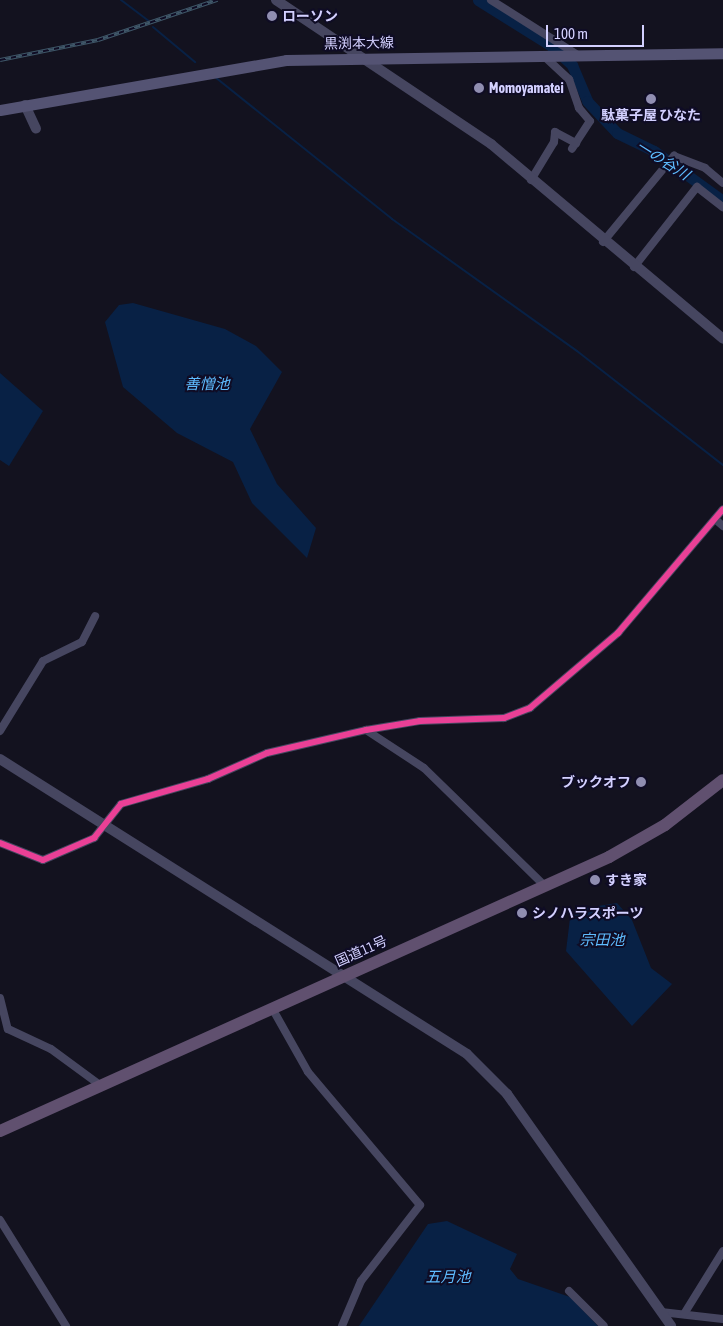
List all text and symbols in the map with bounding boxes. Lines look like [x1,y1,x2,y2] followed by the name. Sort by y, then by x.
[282,8,338,24] place label: ローソン
[266,10,278,22] marker: ローソン
[548,15,646,47] scale bar
[554,25,588,42] text: 100 m
[324,34,394,52] street label: 黒渕本大線
[489,80,564,96] place label: Momoyamatei
[473,82,485,94] marker: Momoyamatei
[645,93,657,105] marker: 駄菓子屋 ひなた
[601,107,701,123] place label: 駄菓子屋 ひなた
[633,136,693,184] water label: 一の谷川
[185,375,229,393] water label: 善憎池
[561,774,631,790] place label: ブックオフ
[635,776,647,788] marker: ブックオフ
[605,872,647,888] place label: すき家
[589,874,601,886] marker: すき家
[532,905,644,921] place label: シノハラスポーツ
[516,907,528,919] marker: シノハラスポーツ
[580,931,624,949] water label: 宗田池
[332,932,390,970] street label: 国道11号
[426,1268,470,1286] water label: 五月池

